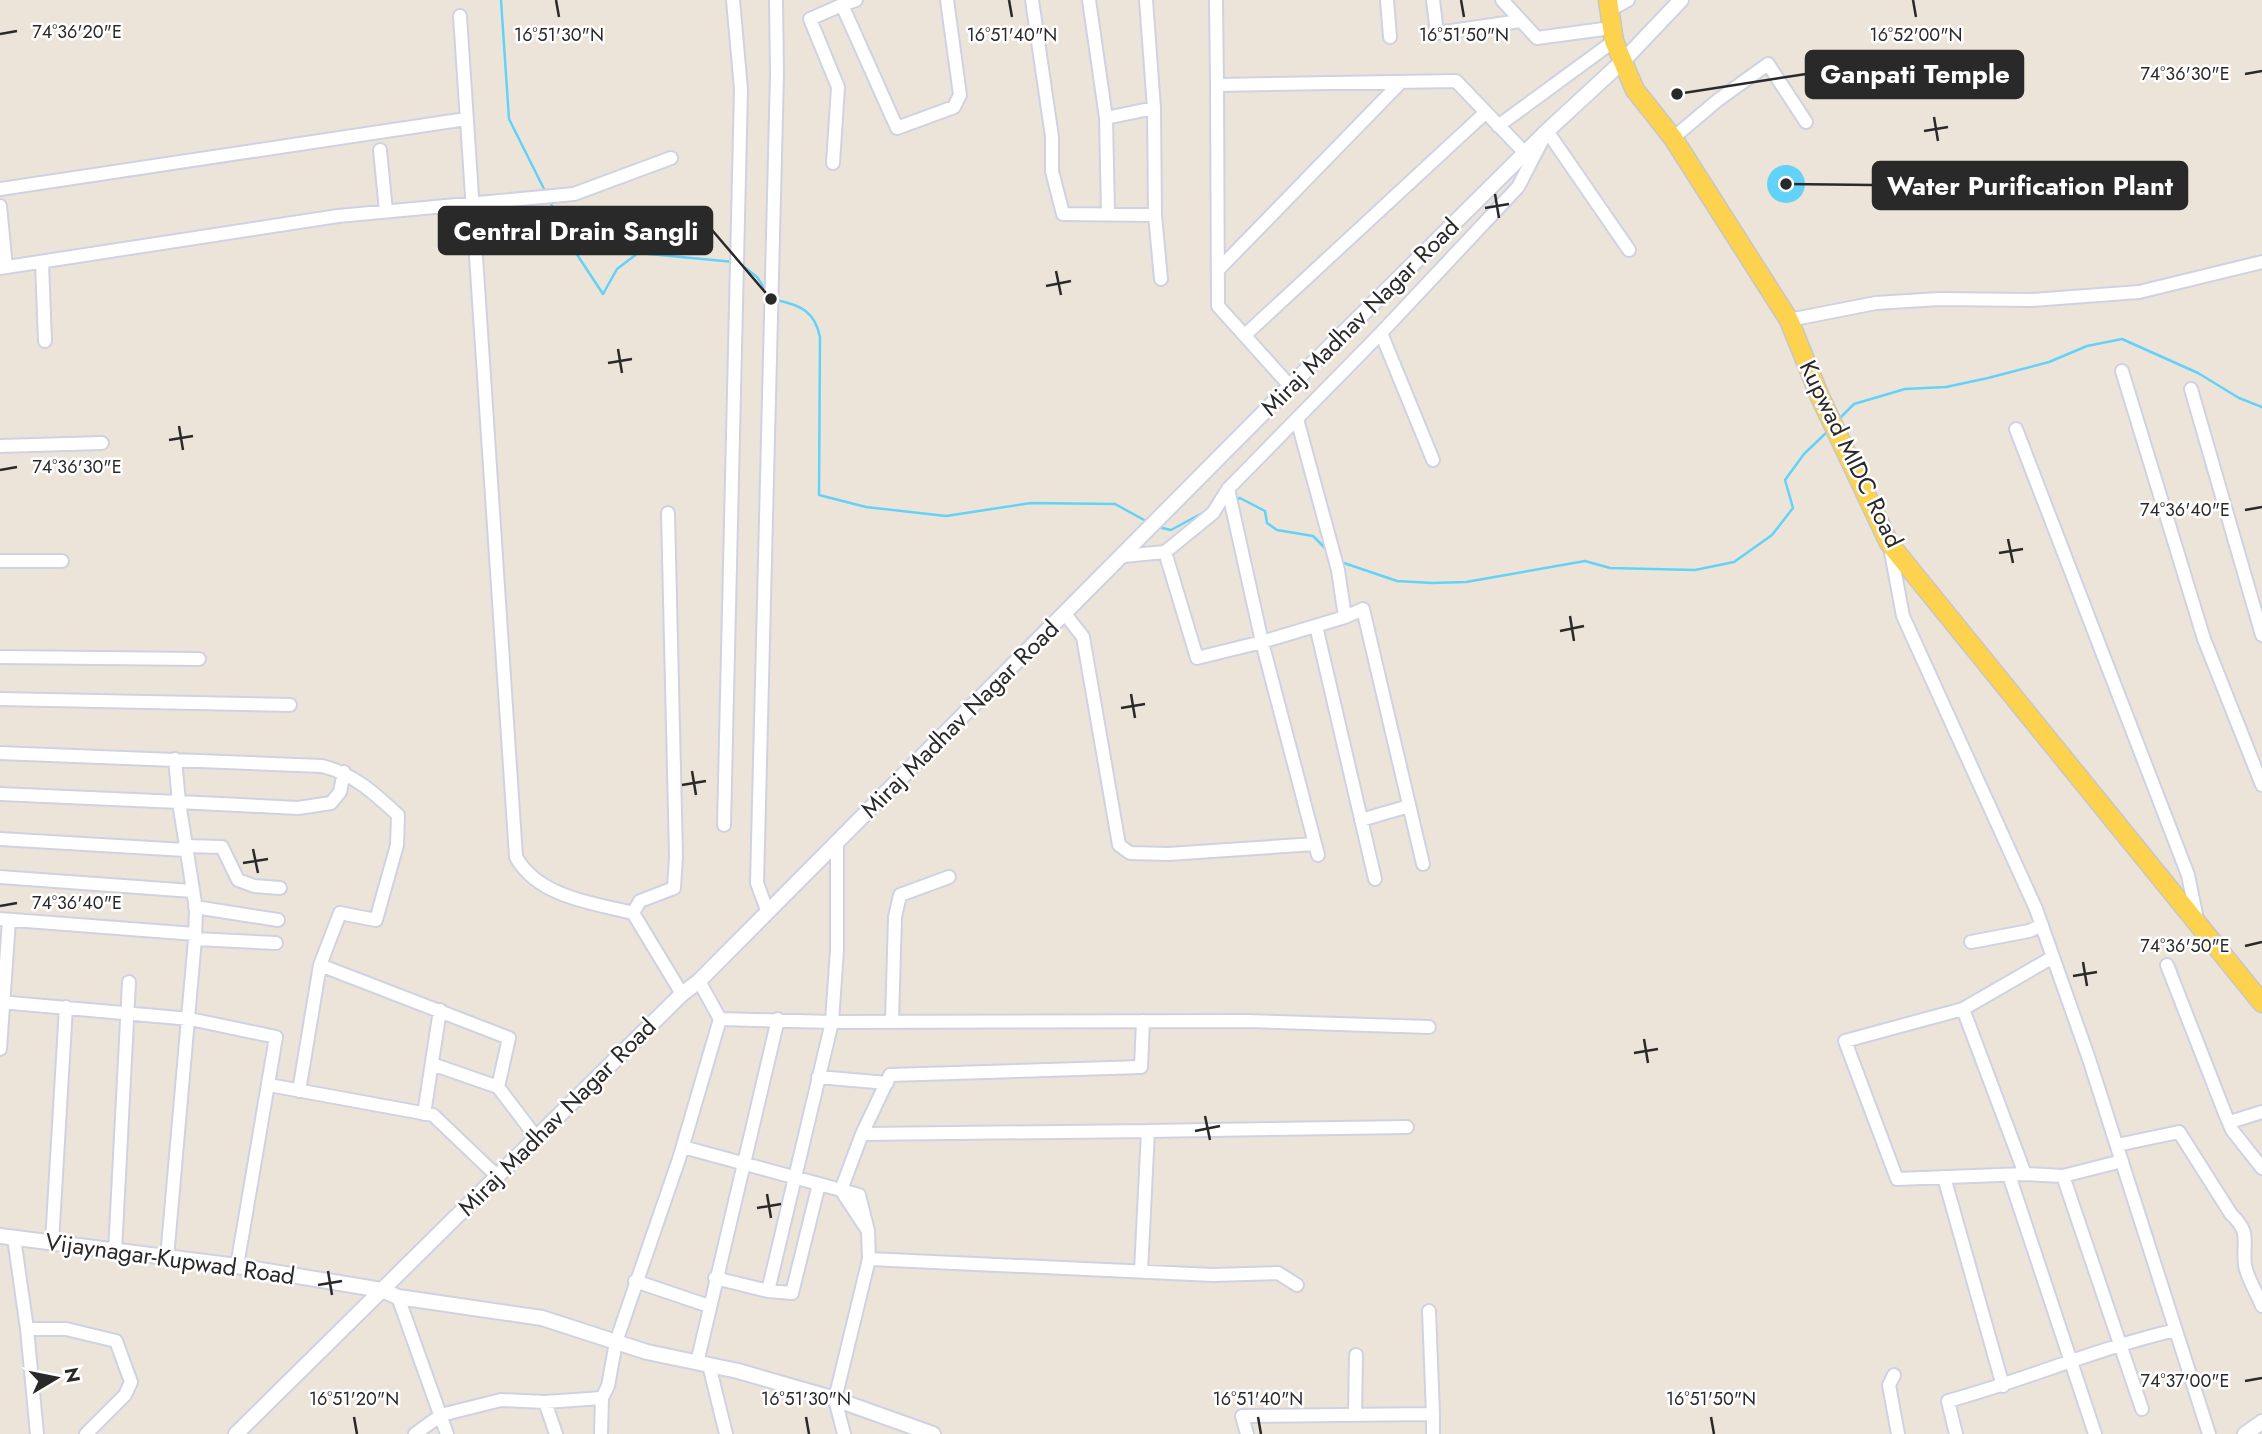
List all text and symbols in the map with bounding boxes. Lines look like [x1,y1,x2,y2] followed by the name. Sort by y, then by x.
[32,19,122,45] text: 74°36'20"E
[514,22,604,48] text: 16°51'30"N
[967,22,1057,48] text: 16°51'40"N
[1419,22,1509,48] text: 16°51'50"N
[1870,22,1962,48] text: 16°52'00"N
[1806,51,2023,98] callout: Ganpati Temple
[1820,55,2010,93] text: Ganpati Temple
[2140,61,2230,87] text: 74°36'30"E
[1873,162,2187,209] callout: Water Purification Plant
[1887,167,2174,205] text: Water Purification Plant
[439,207,712,254] callout: Central Drain Sangli
[1253,210,1467,424] street label: Miraj Madhav Nagar Road
[454,212,698,250] text: Central Drain Sangli
[1791,354,1912,553] street label: Kupwad MIDC Road
[32,454,122,480] text: 74°36'30"E
[2140,497,2230,523] text: 74°36'40"E
[853,612,1067,826] street label: Miraj Madhav Nagar Road
[32,890,122,916] text: 74°36'40"E
[2140,933,2230,959] text: 74°36'50"E
[450,1010,664,1224] street label: Miraj Madhav Nagar Road
[43,1224,297,1293] street label: Vijaynagar-Kupwad Road
[21,1343,91,1413] north arrow
[58,1365,87,1385] text: N
[2141,1368,2229,1394] text: 74°37'00"E
[309,1386,399,1412] text: 16°51'20"N
[761,1386,851,1412] text: 16°51'30"N
[1213,1386,1303,1412] text: 16°51'40"N
[1666,1386,1756,1412] text: 16°51'50"N

